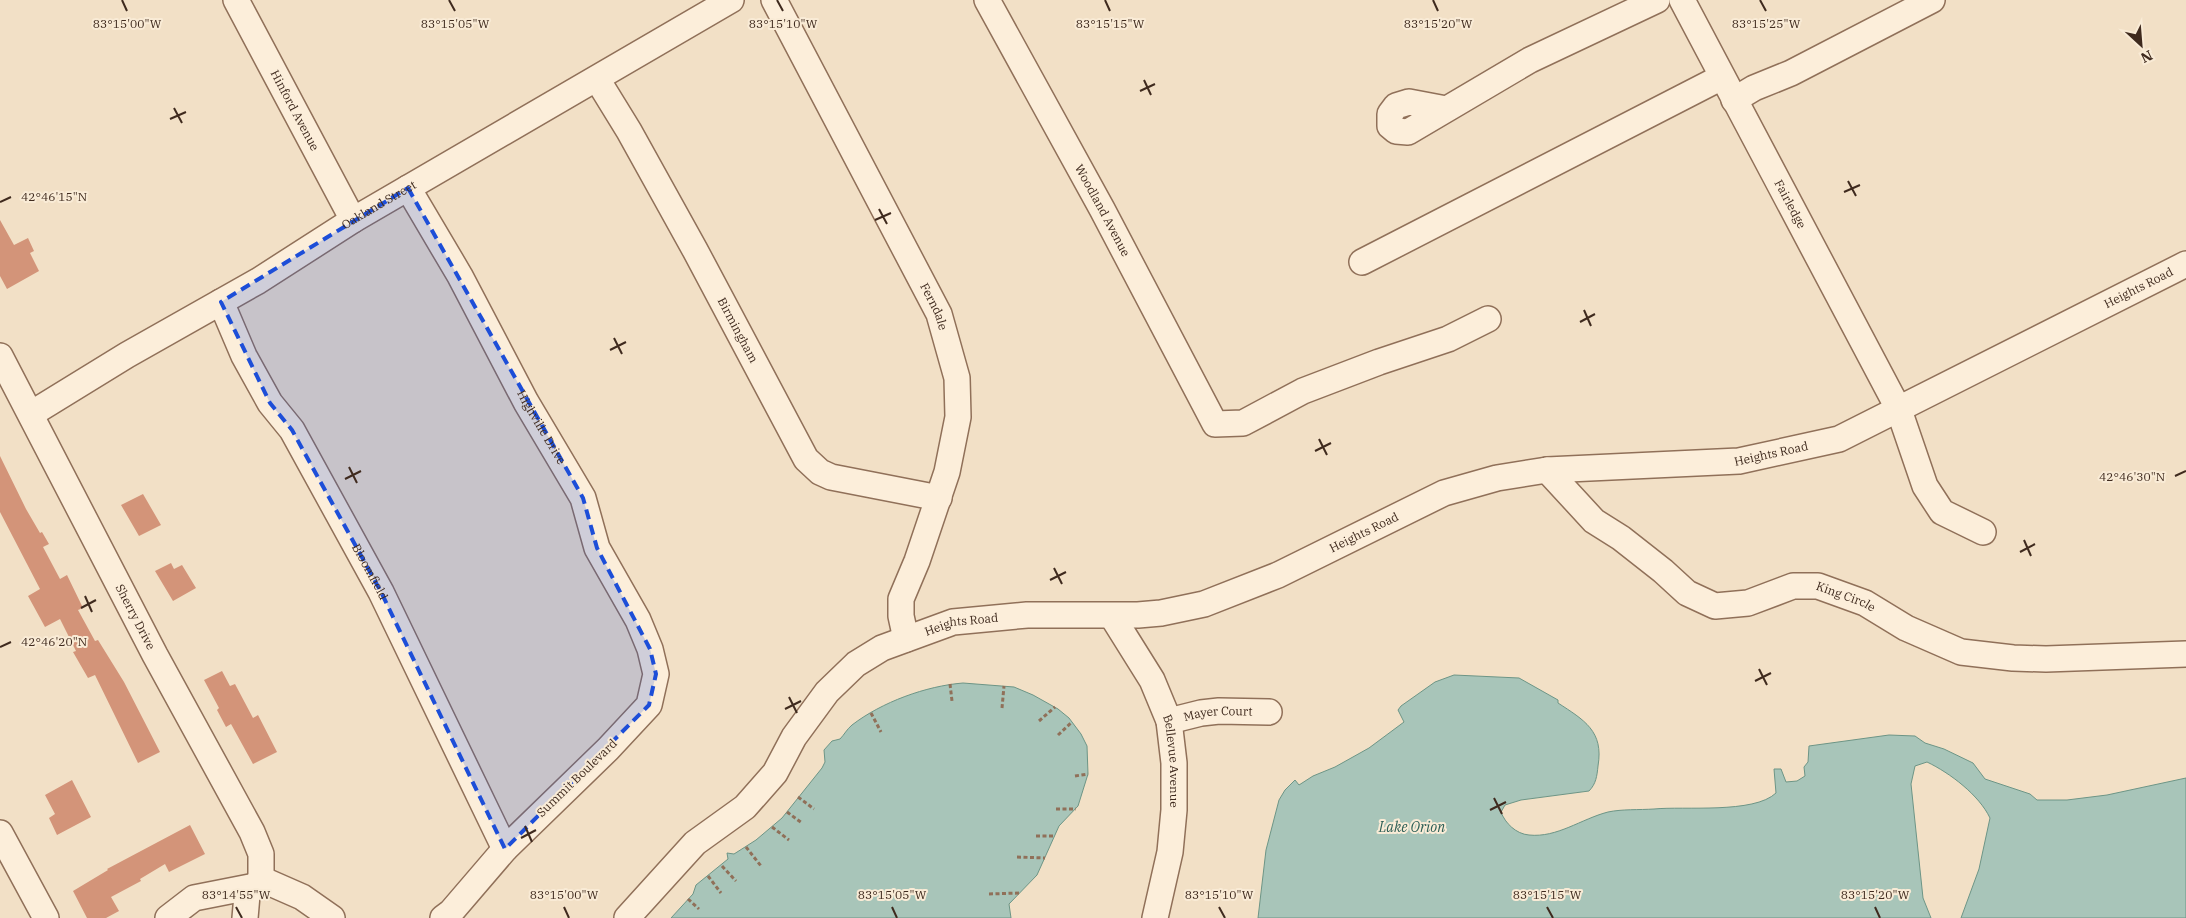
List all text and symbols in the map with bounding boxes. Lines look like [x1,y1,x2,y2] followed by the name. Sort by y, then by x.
[93,16,162,31] text: 83°15'00"W
[421,16,490,31] text: 83°15'05"W
[749,16,818,31] text: 83°15'10"W
[1076,16,1145,31] text: 83°15'15"W
[1404,16,1473,31] text: 83°15'20"W
[1732,16,1801,31] text: 83°15'25"W
[2116,20,2166,70] north arrow
[2138,46,2156,67] text: N
[268,67,323,153] street label: Hinford Avenue
[1072,162,1134,259] street label: Woodland Avenue
[339,177,419,232] street label: Oakland Street
[1771,177,1810,231] street label: Fairledge
[21,189,87,204] text: 42°46'15"N
[2101,264,2175,311] street label: Heights Road
[917,280,951,332] street label: Ferndale
[715,295,762,366] street label: Birmingham
[514,387,569,467] street label: Highville Drive
[1733,438,1809,469] street label: Heights Road
[2099,469,2165,484] text: 42°46'30"N
[1327,509,1401,555] street label: Heights Road
[349,541,392,602] street label: Bloomfield
[1814,578,1878,615] street label: King Circle
[113,582,159,652] street label: Sherry Drive
[922,610,999,639] street label: Heights Road
[21,634,87,649] text: 42°46'20"N
[1182,703,1253,724] street label: Mayer Court
[1160,712,1182,808] street label: Bellevue Avenue
[533,735,620,820] street label: Summit Boulevard
[1378,818,1445,836] water label: Lake Orion
[202,887,271,902] text: 83°14'55"W
[530,887,599,902] text: 83°15'00"W
[858,887,927,902] text: 83°15'05"W
[1185,887,1254,902] text: 83°15'10"W
[1513,887,1582,902] text: 83°15'15"W
[1841,887,1910,902] text: 83°15'20"W

